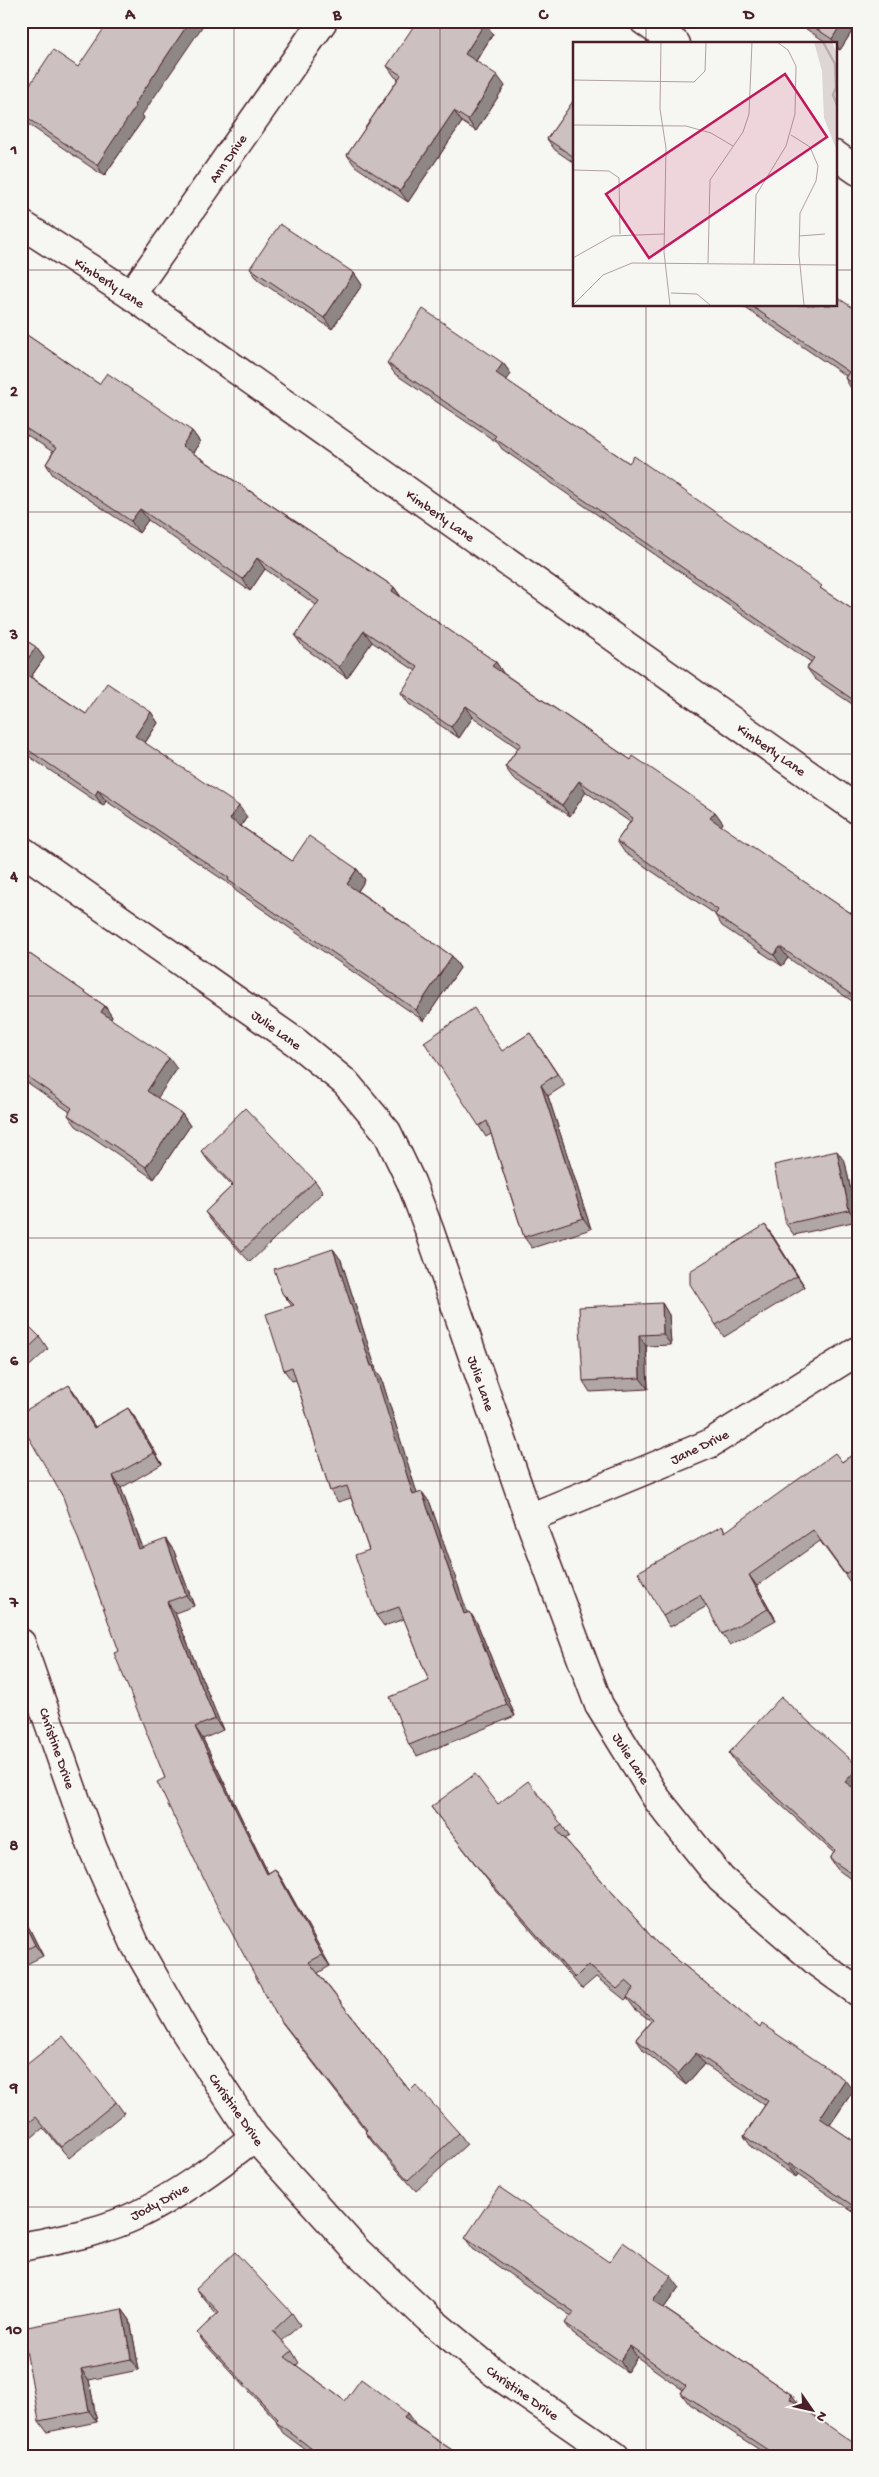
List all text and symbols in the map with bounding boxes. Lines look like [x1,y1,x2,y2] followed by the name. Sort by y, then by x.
[124,7,136,26] text: A
[332,7,342,26] text: B
[538,7,549,26] text: C
[742,7,755,26] text: D
[573,42,836,306] inset map
[206,131,252,187] street label: Ann Drive
[10,142,17,161] text: 1
[70,255,148,314] street label: Kimberly Lane
[10,384,18,403] text: 2
[402,487,478,547] street label: Kimberly Lane
[9,627,18,646] text: 3
[733,721,809,781] street label: Kimberly Lane
[9,869,18,888] text: 4
[247,1007,304,1055] street label: Julie Lane
[10,1111,19,1130] text: 5
[10,1353,19,1372] text: 6
[462,1354,497,1414] street label: Julie Lane
[668,1426,733,1470] street label: Jane Drive
[9,1595,19,1614] text: 7
[34,1706,78,1792] street label: Christine Drive
[607,1730,653,1789] street label: Julie Lane
[10,1838,19,1857] text: 8
[204,2071,267,2151] street label: Christine Drive
[9,2080,18,2099] text: 9
[128,2180,193,2226] street label: Jody Drive
[5,2322,22,2341] text: 10
[482,2363,562,2426] street label: Christine Drive
[786,2384,836,2434] north arrow
[811,2407,830,2424] text: N

